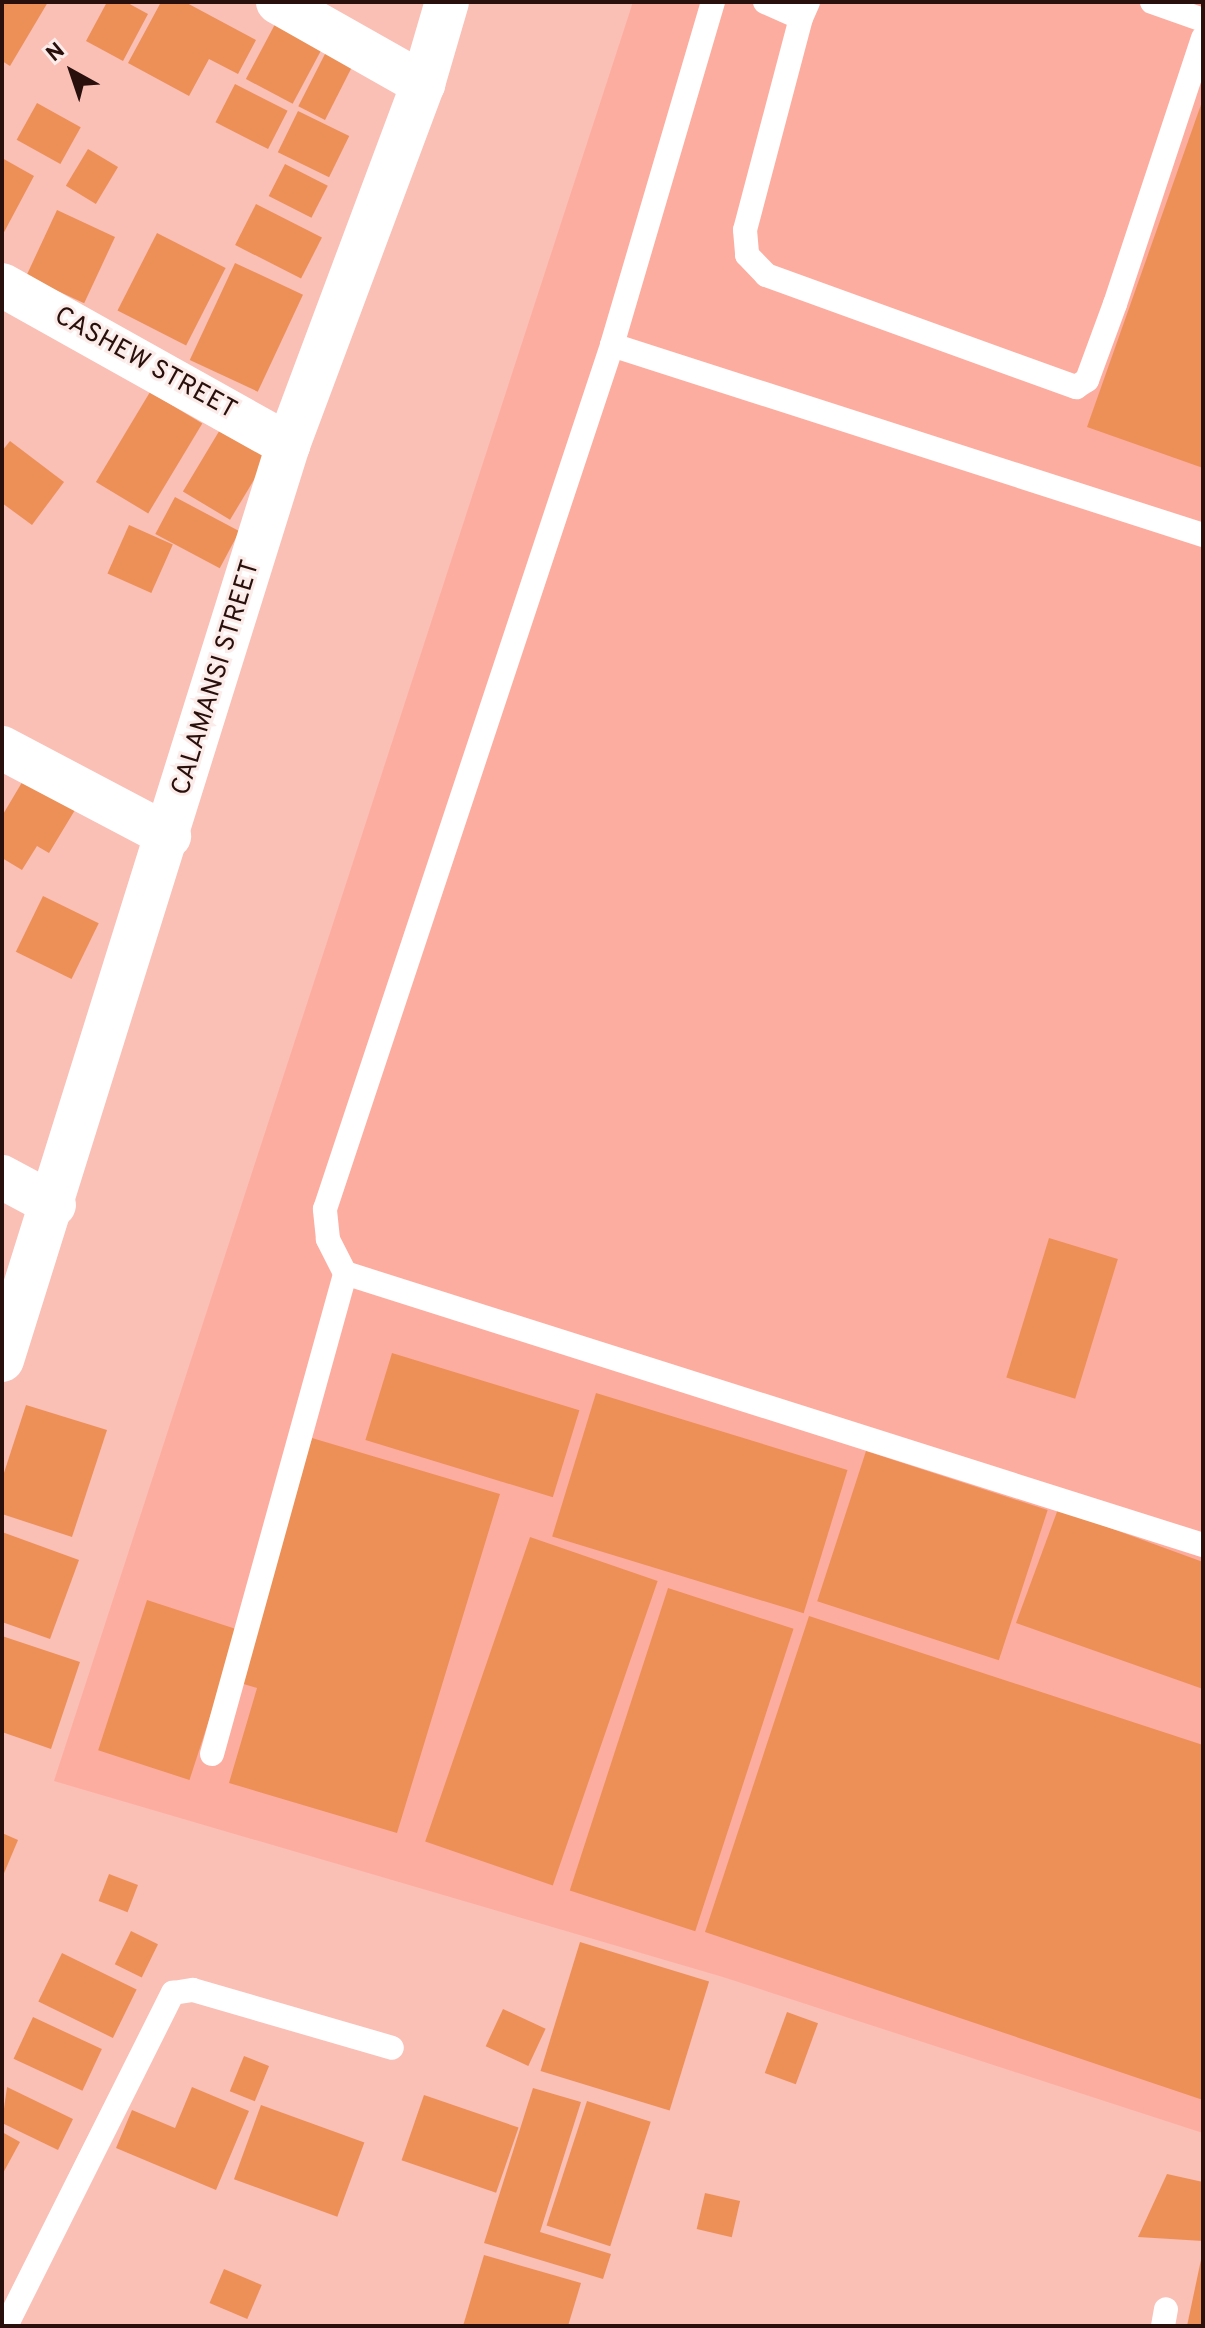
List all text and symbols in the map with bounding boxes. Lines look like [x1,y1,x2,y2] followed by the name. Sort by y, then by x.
[32,32,112,112] north arrow
[42,38,71,69] text: N
[48,301,242,427] street label: CASHEW STREET
[166,557,268,799] street label: CALAMANSI STREET

